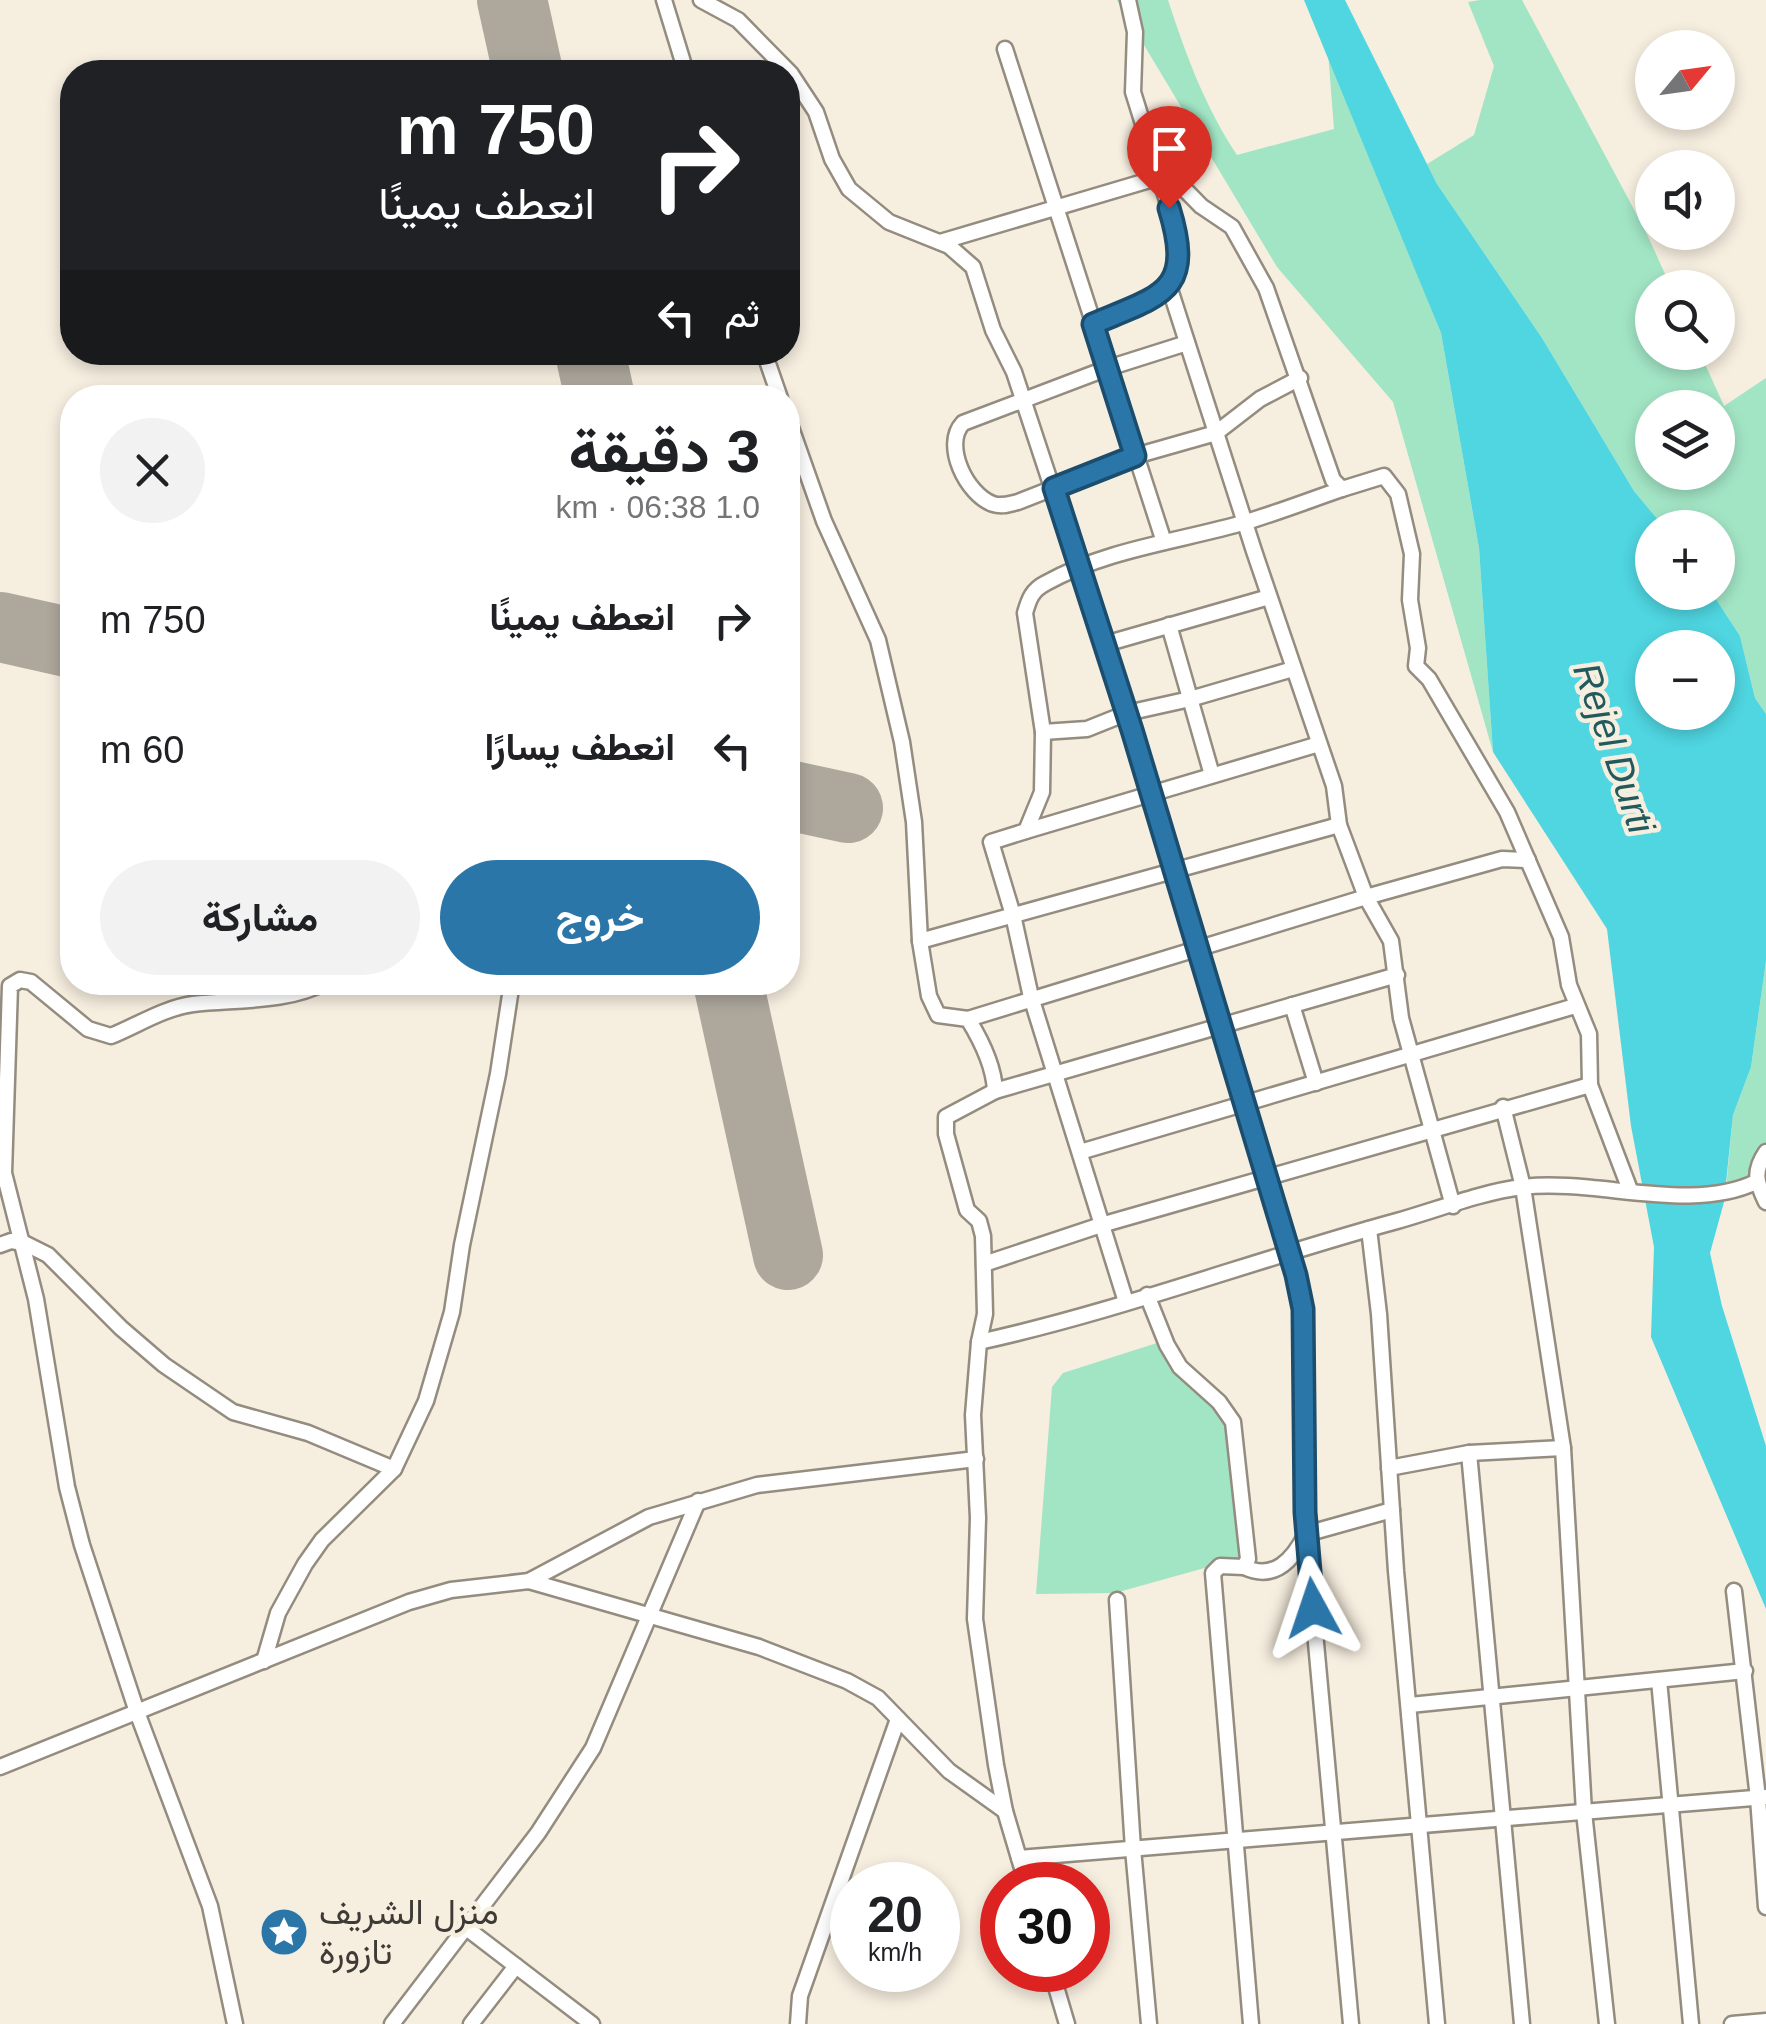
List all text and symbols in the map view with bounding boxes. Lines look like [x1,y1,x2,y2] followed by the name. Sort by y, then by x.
[1635,30,1735,130] north arrow
[1635,30,1735,730] map controls
[397,91,595,169] text: 750 m
[630,100,760,230] icon: right
[1127,106,1212,209] pin
[1142,121,1197,176] icon: arrive
[1635,150,1735,250] button: sound
[378,178,595,229] text: انعطف يمينًا
[1635,270,1735,370] button: search
[649,290,704,345] icon: left
[724,293,760,335] text: ثم
[1635,390,1735,490] button: layers
[100,418,205,523] button: close
[568,418,760,485] text: 3 دقيقة
[555,489,760,525] text: 1.0 km · 06:38
[1635,510,1735,610] button: +
[705,593,760,648] icon: right
[489,596,675,638] text: انعطف يمينًا
[100,599,206,641] text: 750 m
[1635,630,1735,730] button: −
[1565,657,1663,840] water label: Rejel Durti
[705,723,760,778] icon: left
[485,726,675,768] text: انعطف يسارًا
[100,729,185,771] text: 60 m
[100,860,420,975] button: مشاركة
[440,860,760,975] button: خروج
[1261,1556,1365,1660] position arrow
[980,1862,1110,1992] speed limit sign: 30
[867,1887,923,1943] text: 20
[319,1892,499,1974] place label: منزل الشريف تازورة
[258,1906,310,1958] place icon: منزل الشريف تازورة
[868,1938,922,1966] text: km/h

